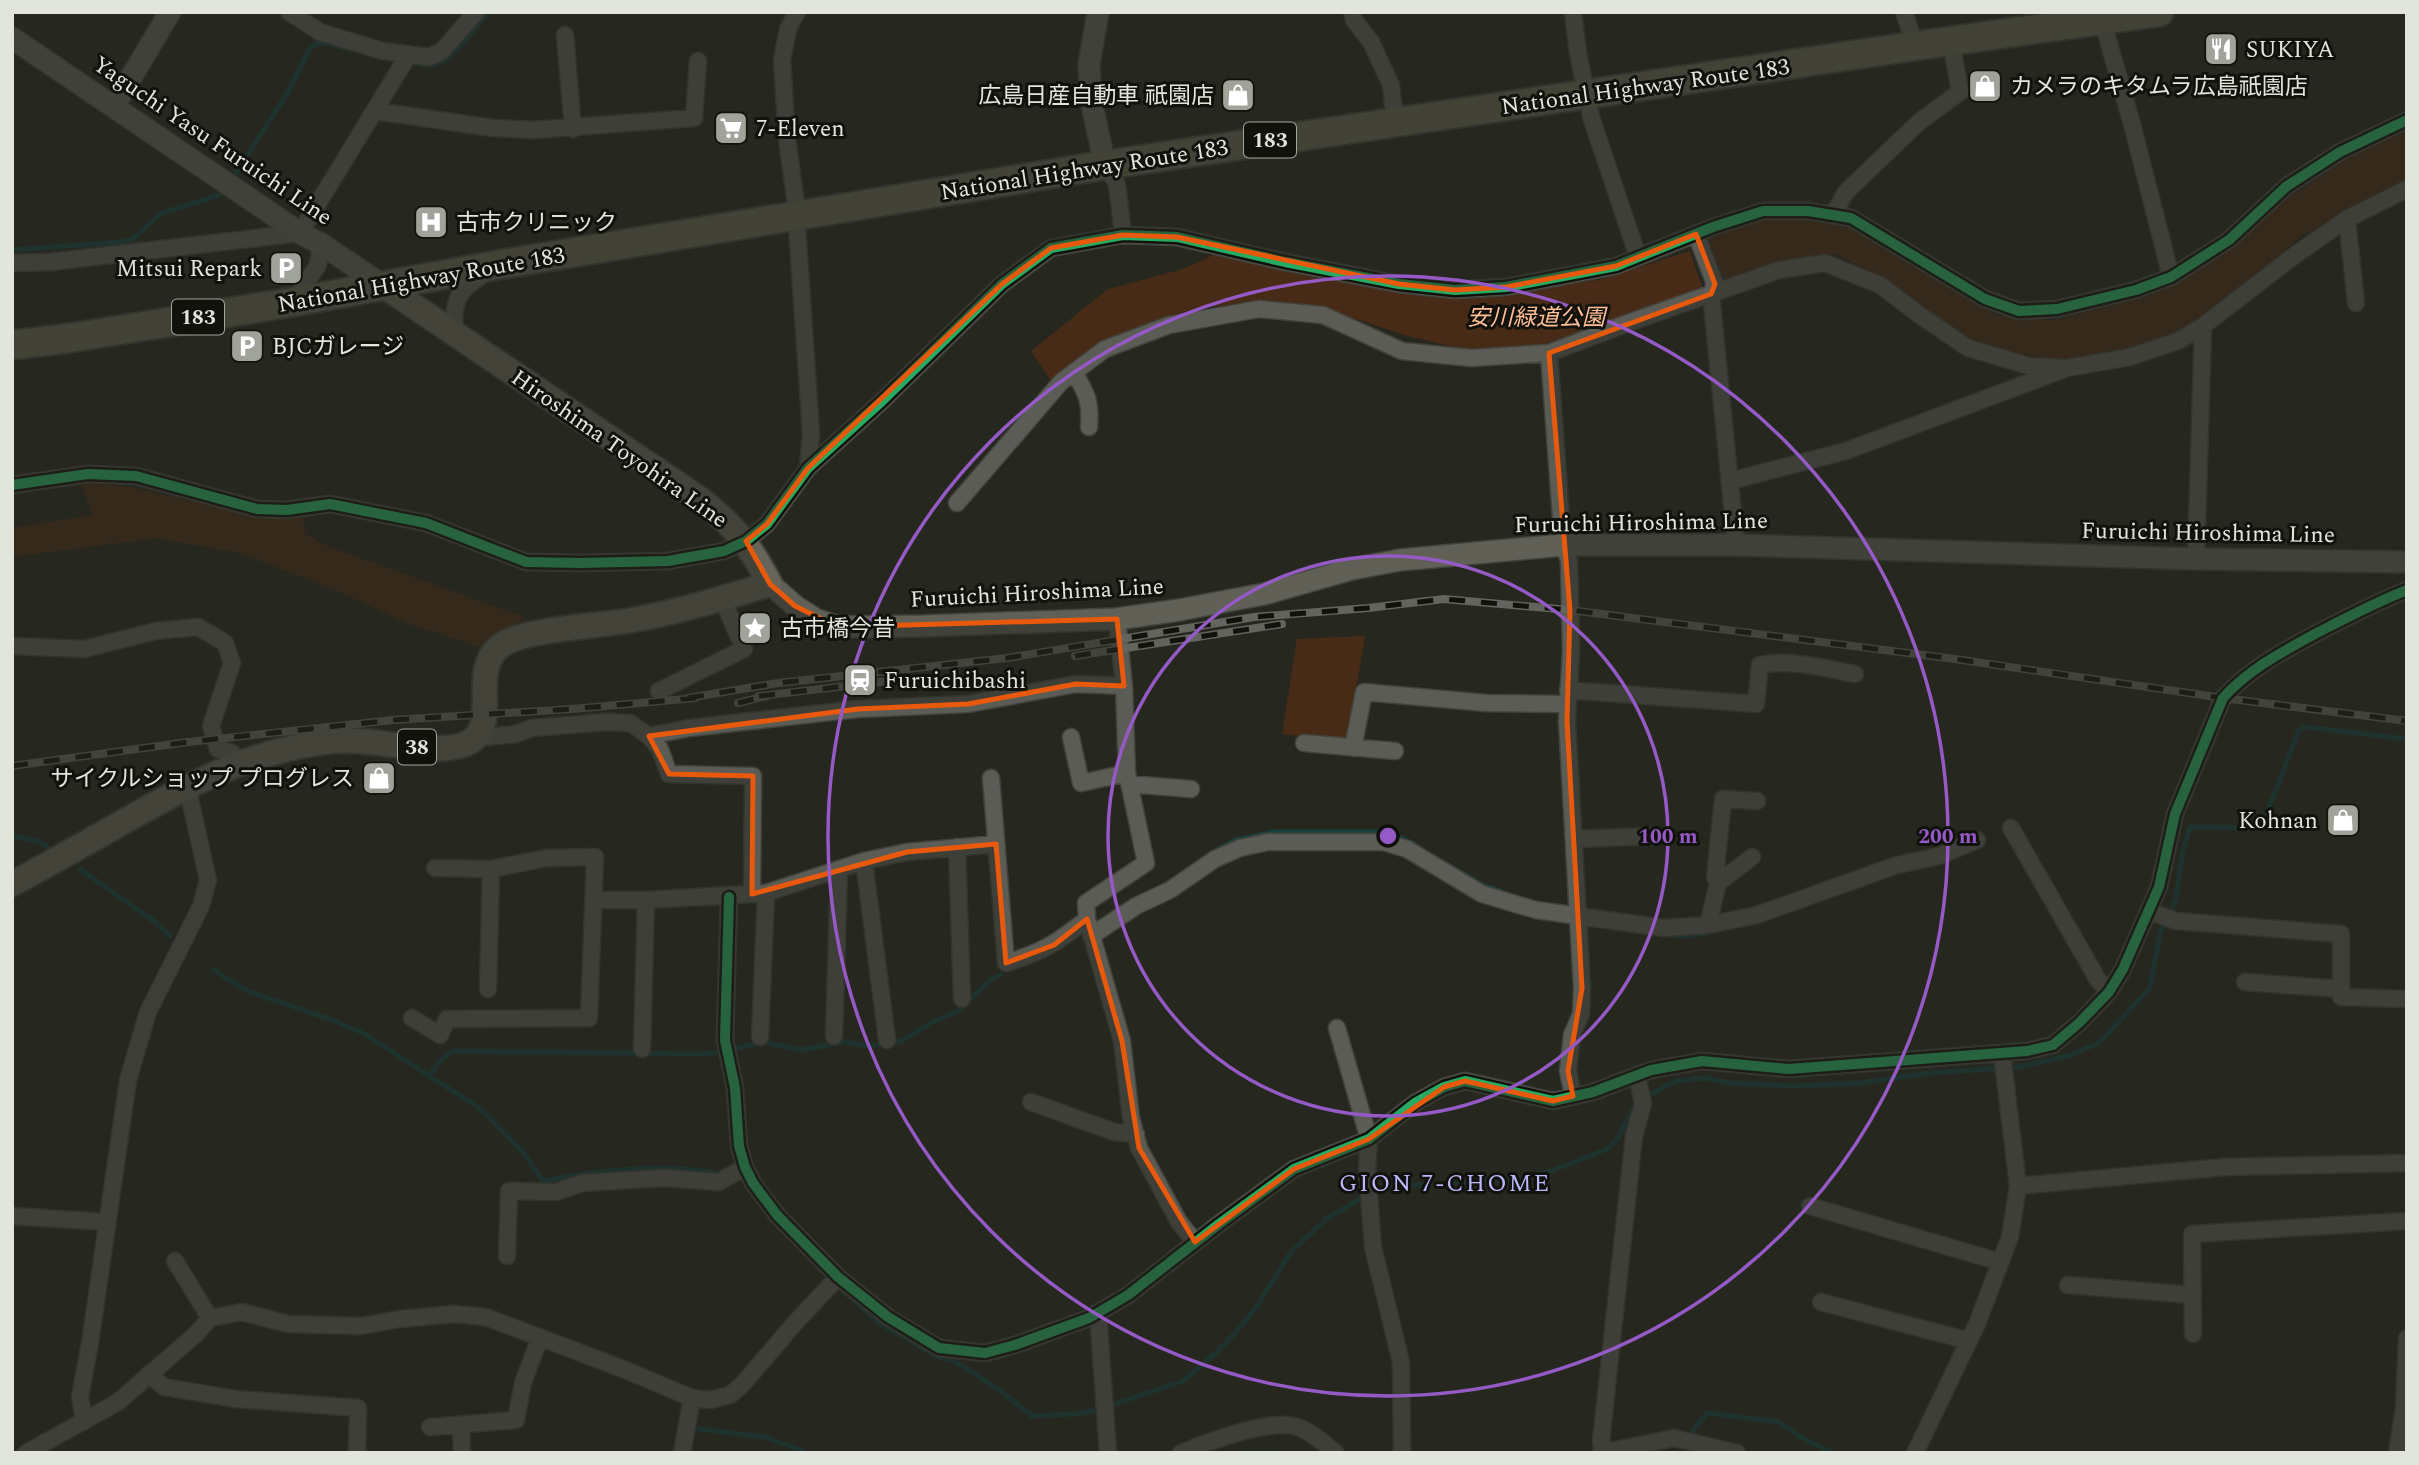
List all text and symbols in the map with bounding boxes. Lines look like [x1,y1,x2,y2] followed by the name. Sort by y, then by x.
[2202,30,2240,68] restaurant icon: SUKIYA
[2246,33,2334,68] place label: SUKIYA
[85,48,339,235] street label: Yaguchi Yasu Furuichi Line
[1499,50,1792,125] street label: National Highway Route 183
[1966,67,2004,105] shop icon: カメラのキタムラ広島祇園店
[2010,70,2308,105] place label: カメラのキタムラ広島祇園店
[1219,76,1257,114] shop icon: 広島日産自動車 祇園店
[978,79,1214,114] place label: 広島日産自動車 祇園店
[712,109,750,147] supermarket icon: 7-Eleven
[756,112,845,147] place label: 7-Eleven
[1244,122,1296,158] road number: 183
[938,130,1231,211] street label: National Highway Route 183
[412,203,450,241] hospital icon: 古市クリニック
[456,206,617,241] place label: 古市クリニック
[275,238,567,323] street label: National Highway Route 183
[267,249,305,287] parking icon: Mitsui Repark
[116,252,262,287] place label: Mitsui Repark
[172,300,224,334] road number: 183
[1467,301,1608,336] park label: 安川緑道公園
[228,327,266,365] parking icon: BJCガレージ
[272,330,404,365] place label: BJCガレージ
[504,361,735,537] street label: Hiroshima Toyohira Line
[1514,504,1768,543] street label: Furuichi Hiroshima Line
[2081,514,2335,553] street label: Furuichi Hiroshima Line
[909,569,1165,618] street label: Furuichi Hiroshima Line
[736,609,774,647] place icon: 古市橋今昔
[780,612,895,647] place label: 古市橋今昔
[841,661,879,699] station icon: Furuichibashi
[884,664,1026,699] place label: Furuichibashi
[398,730,436,764] road number: 38
[360,759,398,797] shop icon: サイクルショップ プログレス
[50,762,354,797] place label: サイクルショップ プログレス
[2324,801,2362,839] shop icon: Kohnan
[2238,804,2318,839] place label: Kohnan
[1638,821,1698,853] text: 100 m
[1918,821,1978,853] text: 200 m
[1376,824,1400,848] centre of rings
[1339,1166,1551,1202] district label: GION 7-CHOME

